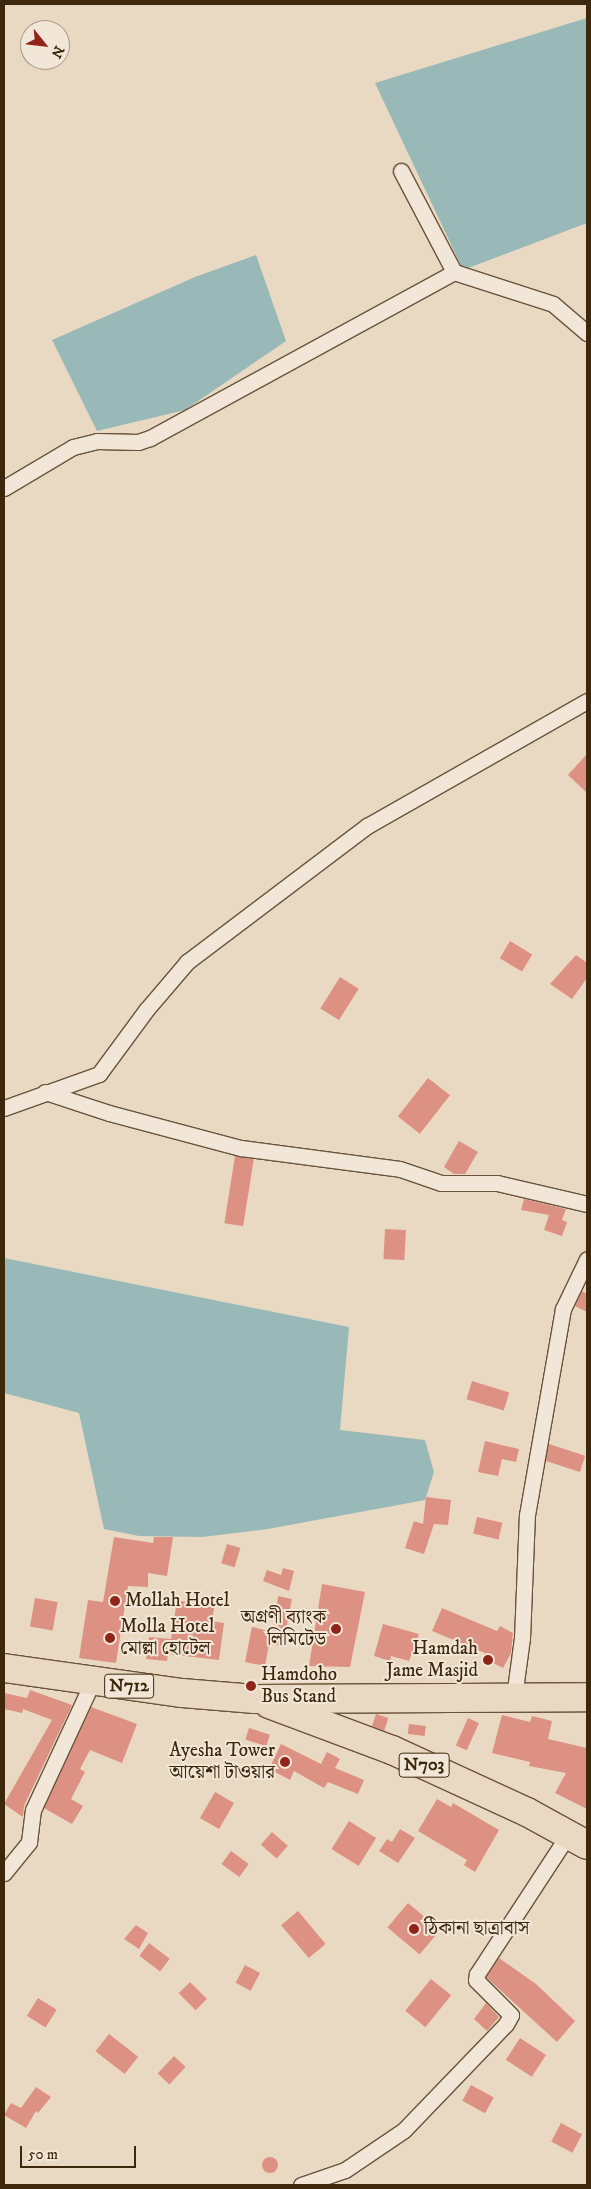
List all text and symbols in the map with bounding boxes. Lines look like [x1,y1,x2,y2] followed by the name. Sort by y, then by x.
[20,20,70,70] north arrow
[47,42,68,61] text: N
[125,1590,229,1612] place label: Mollah Hotel
[109,1595,121,1607] marker: Mollah Hotel
[241,1607,326,1651] place label: অগ্রণী ব্যাংক লিমিটেড
[120,1616,214,1660] place label: Molla Hotel মোল্লা হোটেল
[330,1623,342,1635] marker: অগ্রণী ব্যাংক লিমিটেড
[104,1632,116,1644] marker: Molla Hotel মোল্লা হোটেল
[386,1638,478,1682] place label: Hamdah Jame Masjid
[482,1654,494,1666] marker: Hamdah Jame Masjid
[261,1664,337,1708] place label: Hamdoho Bus Stand
[104,1670,154,1702] road number: N712
[245,1680,257,1692] marker: Hamdoho Bus Stand
[169,1740,275,1784] place label: Ayesha Tower আয়েশা টাওয়ার
[398,1750,450,1780] road number: N703
[279,1756,291,1768] marker: Ayesha Tower আয়েশা টাওয়ার
[424,1918,529,1940] place label: ঠিকানা ছাত্রাবাস
[408,1923,420,1935] marker: ঠিকানা ছাত্রাবাস
[22,2136,139,2168] scale bar
[28,2145,58,2164] text: 50 m

